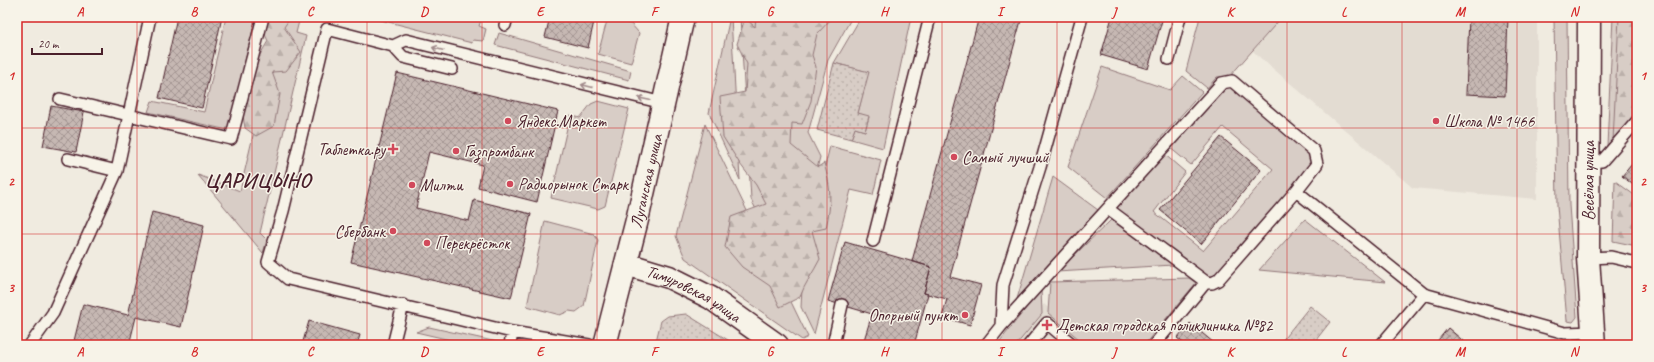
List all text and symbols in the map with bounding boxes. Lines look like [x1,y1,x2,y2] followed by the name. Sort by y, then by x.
[77,4,85,20] text: A
[191,4,199,20] text: B
[307,4,315,20] text: C
[420,4,429,20] text: D
[537,4,546,20] text: E
[651,4,660,20] text: F
[767,4,775,20] text: G
[880,4,890,20] text: H
[997,4,1006,20] text: I
[1111,4,1118,20] text: J
[1227,4,1237,20] text: K
[1341,4,1348,20] text: L
[1455,4,1466,20] text: M
[1570,4,1581,20] text: N
[32,30,102,56] scale bar
[38,36,60,52] text: 20 m
[432,45,445,52] one-way arrow
[8,68,16,84] text: 1
[1640,68,1648,84] text: 1
[581,81,594,89] one-way arrow
[638,94,651,102] one-way arrow
[516,111,607,132] place label: Яндекс.Маркет
[1444,111,1536,132] place label: Школа № 1466
[503,116,513,126] marker: Яндекс.Маркет
[1431,116,1441,126] marker: Школа № 1466
[625,131,667,230] street label: Луганская улица
[318,139,386,160] place label: Таблетка.ру
[1578,140,1599,221] street label: Весёлая улица
[464,141,535,163] place label: Газпромбанк
[388,144,398,154] marker: Таблетка.ру
[451,146,461,156] marker: Газпромбанк
[962,147,1050,168] place label: Самый лучший
[949,152,959,162] marker: Самый лучший
[205,167,314,193] district label: ЦАРИЦЫНО
[8,174,15,190] text: 2
[518,174,630,195] place label: Радиорынок Старк
[1640,174,1647,190] text: 2
[420,175,464,196] place label: Милти
[505,179,515,189] marker: Радиорынок Старк
[407,180,417,190] marker: Милти
[335,221,387,242] place label: Сбербанк
[388,226,398,236] marker: Сбербанк
[435,233,511,254] place label: Перекрёсток
[422,238,432,248] marker: Перекрёсток
[644,260,746,327] street label: Тимуровская улица
[8,280,15,296] text: 3
[1640,280,1647,296] text: 3
[869,305,958,326] place label: Опорный пункт
[960,310,970,320] marker: Опорный пункт
[1056,315,1274,336] place label: Детская городская поликлиника №82
[1041,319,1053,331] marker: Детская городская поликлиника №82
[77,344,85,360] text: A
[191,344,199,360] text: B
[307,344,315,360] text: C
[420,344,429,360] text: D
[537,344,546,360] text: E
[651,344,660,360] text: F
[767,344,775,360] text: G
[880,344,890,360] text: H
[997,344,1006,360] text: I
[1111,344,1118,360] text: J
[1227,344,1237,360] text: K
[1341,344,1348,360] text: L
[1455,344,1466,360] text: M
[1570,344,1581,360] text: N

